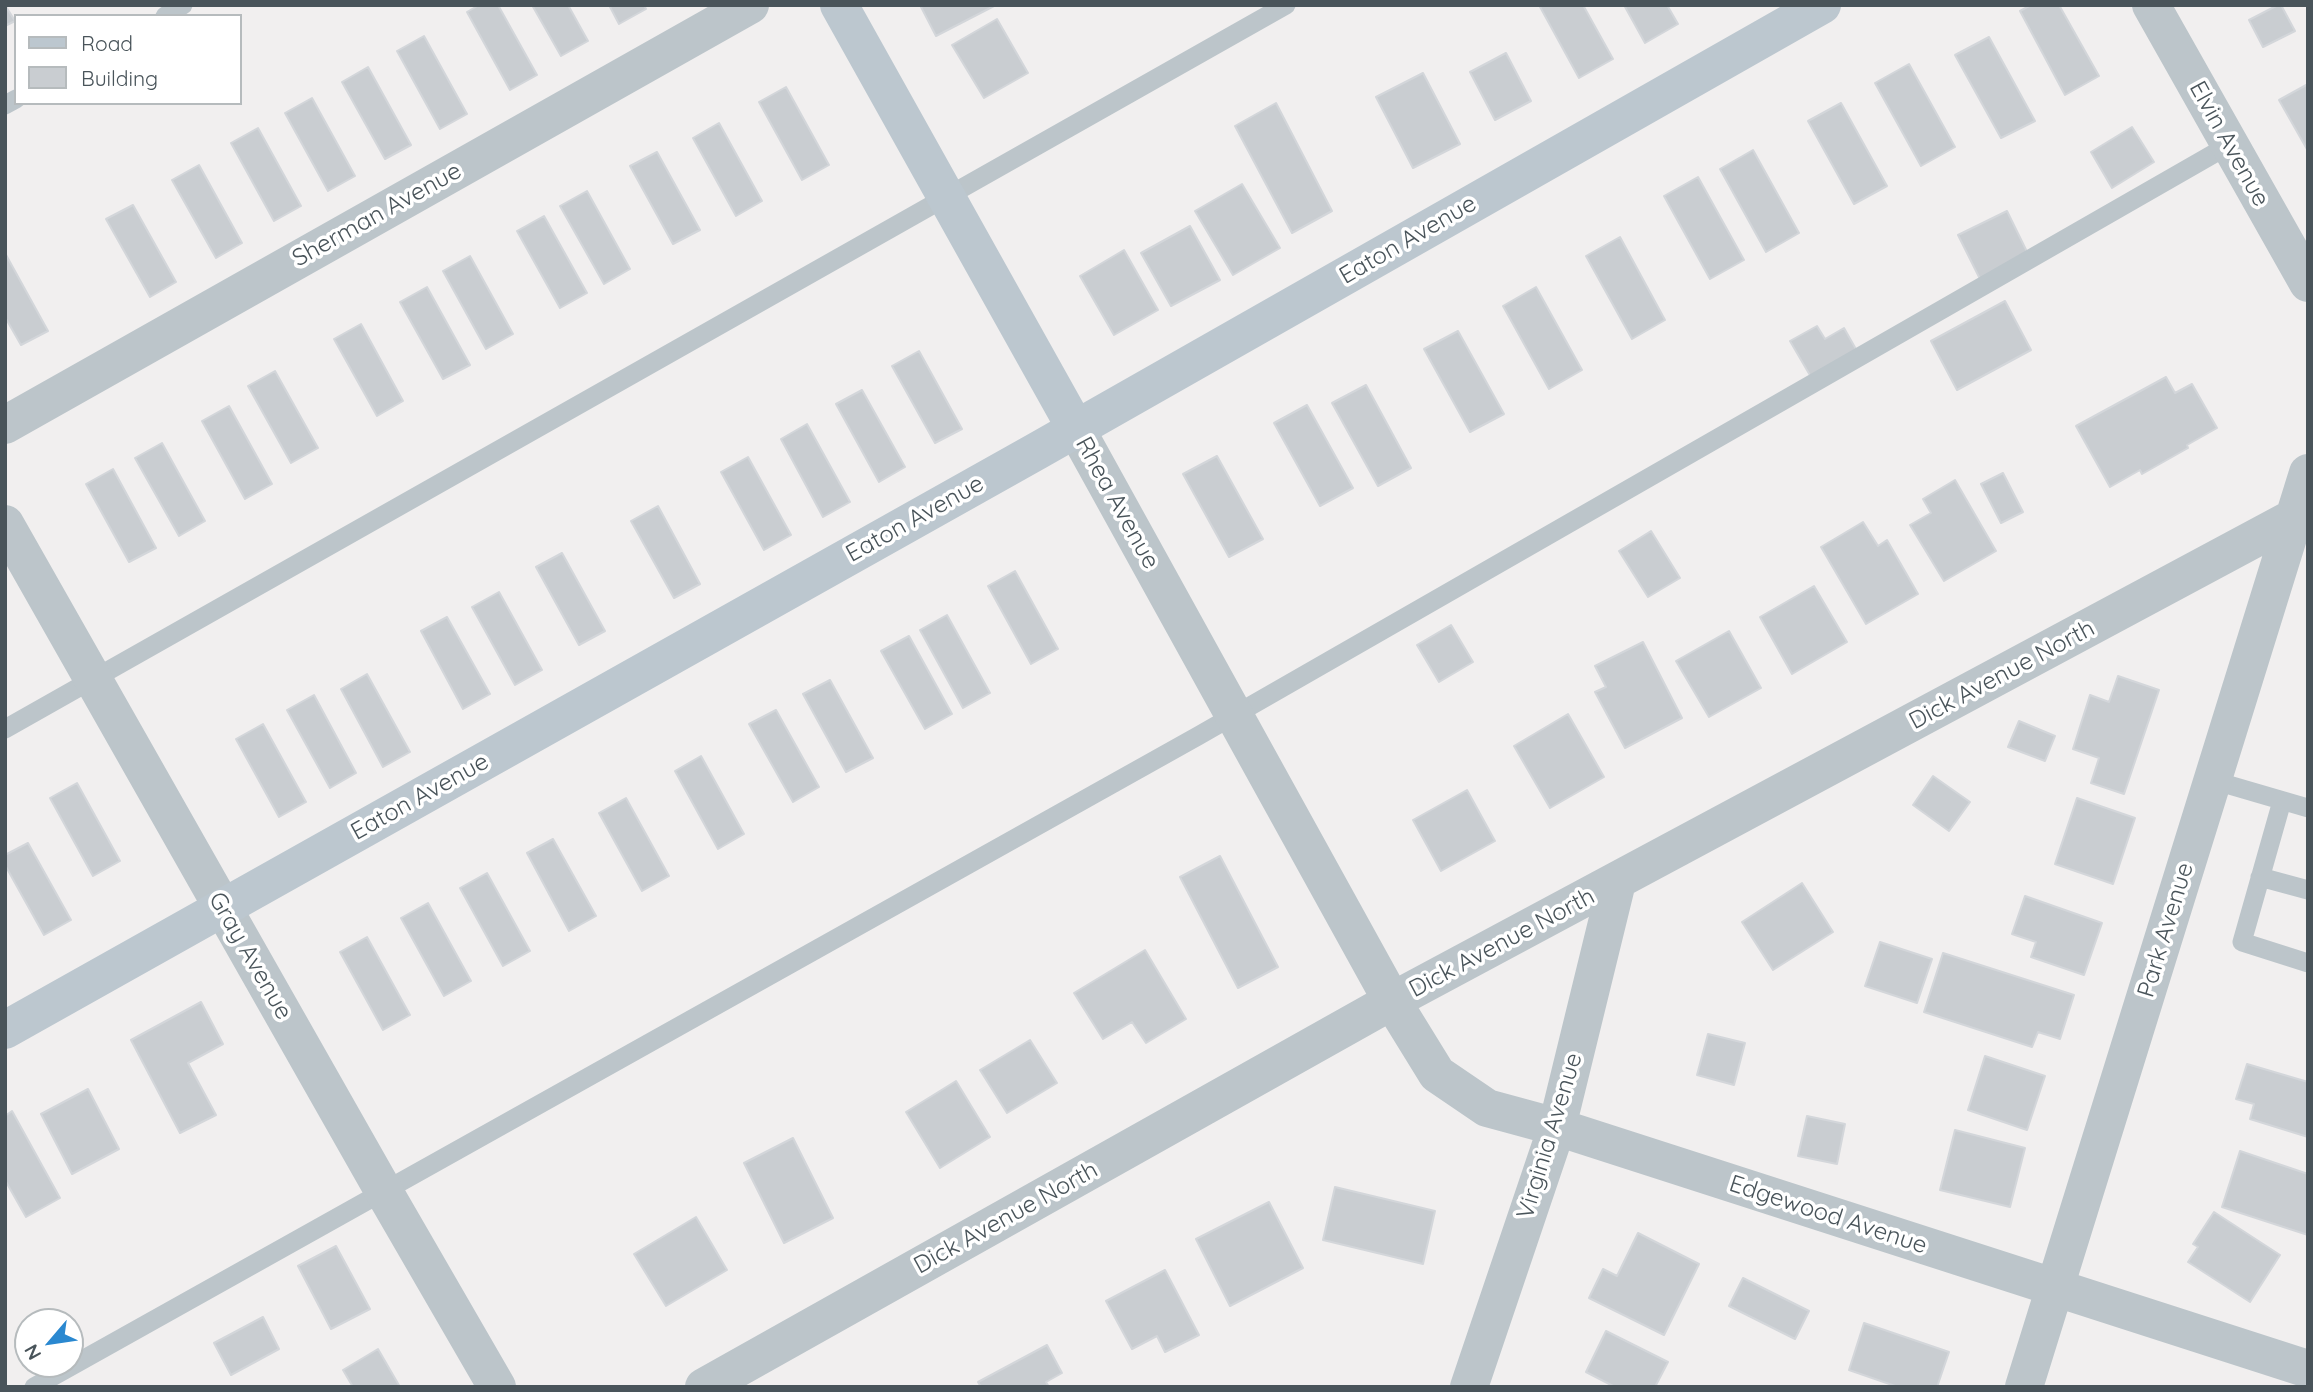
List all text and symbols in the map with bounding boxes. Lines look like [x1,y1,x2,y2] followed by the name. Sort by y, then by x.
[14,14,242,105] legend
[81,30,133,56] text: Road
[81,65,158,91] text: Building
[2183,76,2275,212] street label: Elvin Avenue
[287,157,467,273] street label: Sherman Avenue
[1334,189,1482,291] street label: Eaton Avenue
[1069,432,1165,574] street label: Rhea Avenue
[841,469,989,569] street label: Eaton Avenue
[1904,614,2100,736] street label: Dick Avenue North
[346,747,494,847] street label: Eaton Avenue
[2132,859,2200,1001] street label: Park Avenue
[1404,882,1600,1004] street label: Dick Avenue North
[202,887,298,1025] street label: Gray Avenue
[1511,1049,1589,1223] street label: Virginia Avenue
[909,1156,1103,1280] street label: Dick Avenue North
[1725,1169,1931,1261] street label: Edgewood Avenue
[14,1308,84,1378] north arrow
[19,1340,46,1364] text: N

